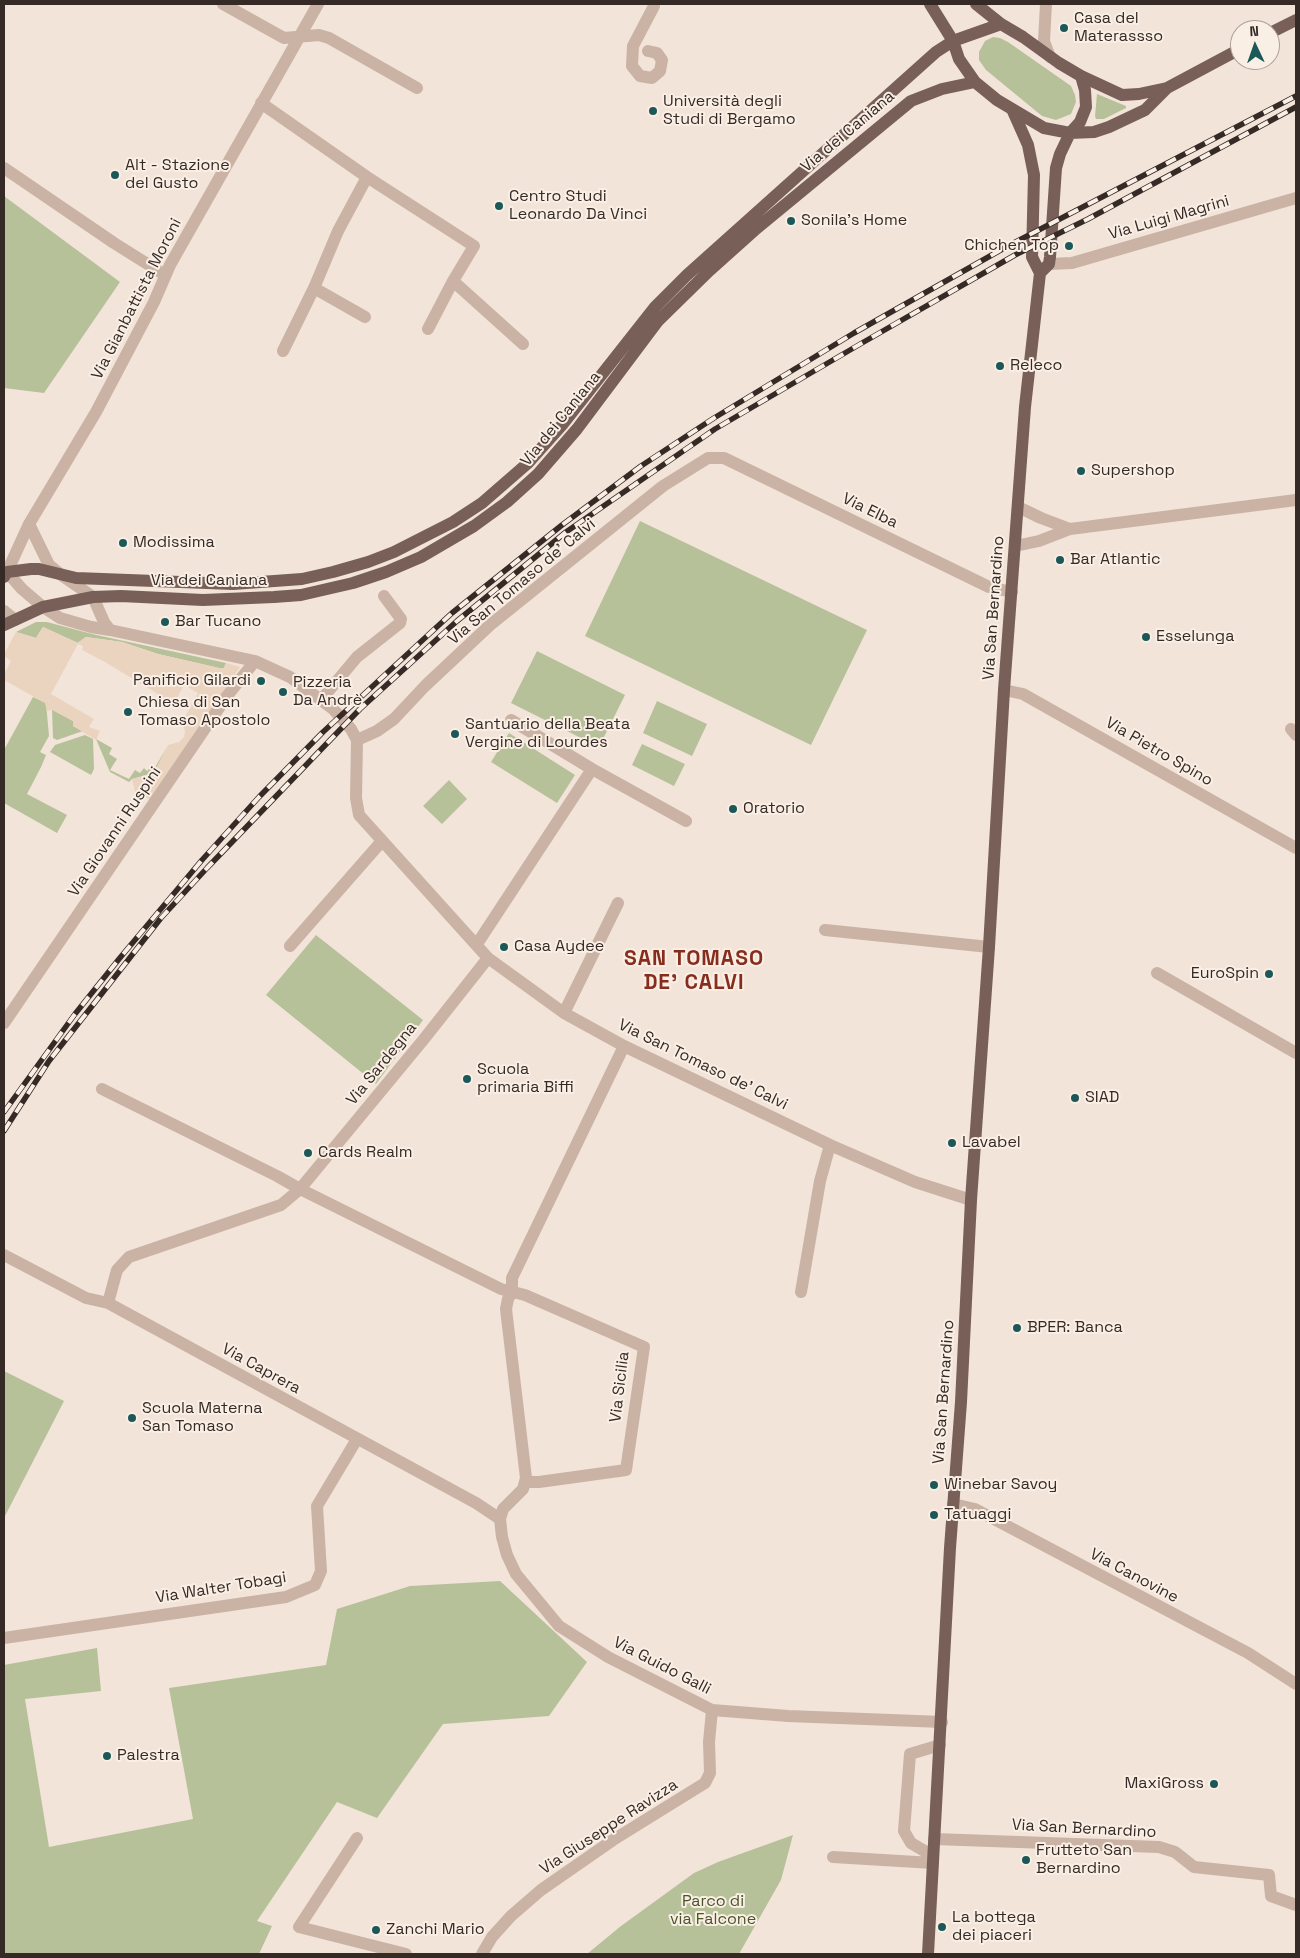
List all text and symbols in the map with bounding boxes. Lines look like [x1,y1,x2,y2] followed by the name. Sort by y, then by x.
[1074,9,1163,47] place label: Casa del Materassso
[1230,20,1280,70] north arrow
[1058,22,1070,34] marker: Casa del Materassso
[1249,22,1259,40] text: N
[797,87,899,177] street label: Via dei Caniana
[663,92,796,130] place label: Università degli Studi di Bergamo
[647,105,659,117] marker: Università degli Studi di Bergamo
[125,156,230,194] place label: Alt - Stazione del Gusto
[109,169,121,181] marker: Alt - Stazione del Gusto
[509,187,647,225] place label: Centro Studi Leonardo Da Vinci
[1106,192,1232,244] street label: Via Luigi Magrini
[493,200,505,212] marker: Centro Studi Leonardo Da Vinci
[801,211,907,231] place label: Sonila's Home
[88,215,186,383] street label: Via Gianbattista Moroni
[785,215,797,227] marker: Sonila's Home
[964,236,1059,256] place label: Chichen Top
[1063,240,1075,252] marker: Chichen Top
[1010,356,1062,376] place label: Releco
[994,360,1006,372] marker: Releco
[517,368,605,470] street label: Via dei Caniana
[1091,461,1175,481] place label: Supershop
[1075,465,1087,477] marker: Supershop
[839,489,901,533] street label: Via Elba
[444,515,600,649] street label: Via San Tomaso de' Calvi
[133,533,215,553] place label: Modissima
[979,535,1009,681] street label: Via San Bernardino
[117,537,129,549] marker: Modissima
[1070,550,1161,570] place label: Bar Atlantic
[1054,554,1066,566] marker: Bar Atlantic
[151,571,267,591] street label: Via dei Caniana
[175,612,261,632] place label: Bar Tucano
[159,616,171,628] marker: Bar Tucano
[1156,627,1234,647] place label: Esselunga
[1140,631,1152,643] marker: Esselunga
[133,671,251,691] place label: Panificio Gilardi
[293,673,362,711] place label: Pizzeria Da Andrè
[255,675,267,687] marker: Panificio Gilardi
[277,686,289,698] marker: Pizzeria Da Andrè
[138,693,270,731] place label: Chiesa di San Tomaso Apostolo
[122,706,134,718] marker: Chiesa di San Tomaso Apostolo
[1102,714,1216,790] street label: Via Pietro Spino
[465,715,630,753] place label: Santuario della Beata Vergine di Lourdes
[449,728,461,740] marker: Santuario della Beata Vergine di Lourdes
[64,763,166,901] street label: Via Giovanni Ruspini
[743,799,805,819] place label: Oratorio
[727,803,739,815] marker: Oratorio
[514,937,604,957] place label: Casa Aydee
[498,941,510,953] marker: Casa Aydee
[623,946,765,996] district label: SAN TOMASO DE' CALVI
[1191,964,1259,984] place label: EuroSpin
[1263,968,1275,980] marker: EuroSpin
[615,1016,791,1114] street label: Via San Tomaso de' Calvi
[343,1019,421,1109] street label: Via Sardegna
[477,1060,574,1098] place label: Scuola primaria Biffi
[461,1073,473,1085] marker: Scuola primaria Biffi
[1085,1088,1119,1108] place label: SIAD
[1069,1092,1081,1104] marker: SIAD
[962,1133,1021,1153] place label: Lavabel
[946,1137,958,1149] marker: Lavabel
[318,1143,413,1163] place label: Cards Realm
[302,1147,314,1159] marker: Cards Realm
[1027,1318,1123,1338] place label: BPER: Banca
[929,1319,959,1465] street label: Via San Bernardino
[1011,1322,1023,1334] marker: BPER: Banca
[218,1339,304,1399] street label: Via Caprera
[606,1350,634,1424] street label: Via Sicilia
[142,1399,262,1437] place label: Scuola Materna San Tomaso
[126,1412,138,1424] marker: Scuola Materna San Tomaso
[944,1475,1057,1495] place label: Winebar Savoy
[928,1479,940,1491] marker: Winebar Savoy
[944,1505,1011,1525] place label: Tatuaggi
[928,1509,940,1521] marker: Tatuaggi
[1086,1545,1182,1607] street label: Via Canovine
[154,1568,288,1608] street label: Via Walter Tobagi
[610,1633,714,1699] street label: Via Guido Galli
[117,1746,180,1766] place label: Palestra
[101,1750,113,1762] marker: Palestra
[1124,1774,1204,1794] place label: MaxiGross
[536,1775,682,1879] street label: Via Giuseppe Ravizza
[1208,1778,1220,1790] marker: MaxiGross
[1011,1816,1157,1842] street label: Via San Bernardino
[1036,1841,1132,1879] place label: Frutteto San Bernardino
[1020,1854,1032,1866] marker: Frutteto San Bernardino
[670,1892,756,1930] park label: Parco di via Falcone
[952,1908,1036,1946] place label: La bottega dei piaceri
[386,1920,485,1940] place label: Zanchi Mario
[936,1921,948,1933] marker: La bottega dei piaceri
[370,1924,382,1936] marker: Zanchi Mario

